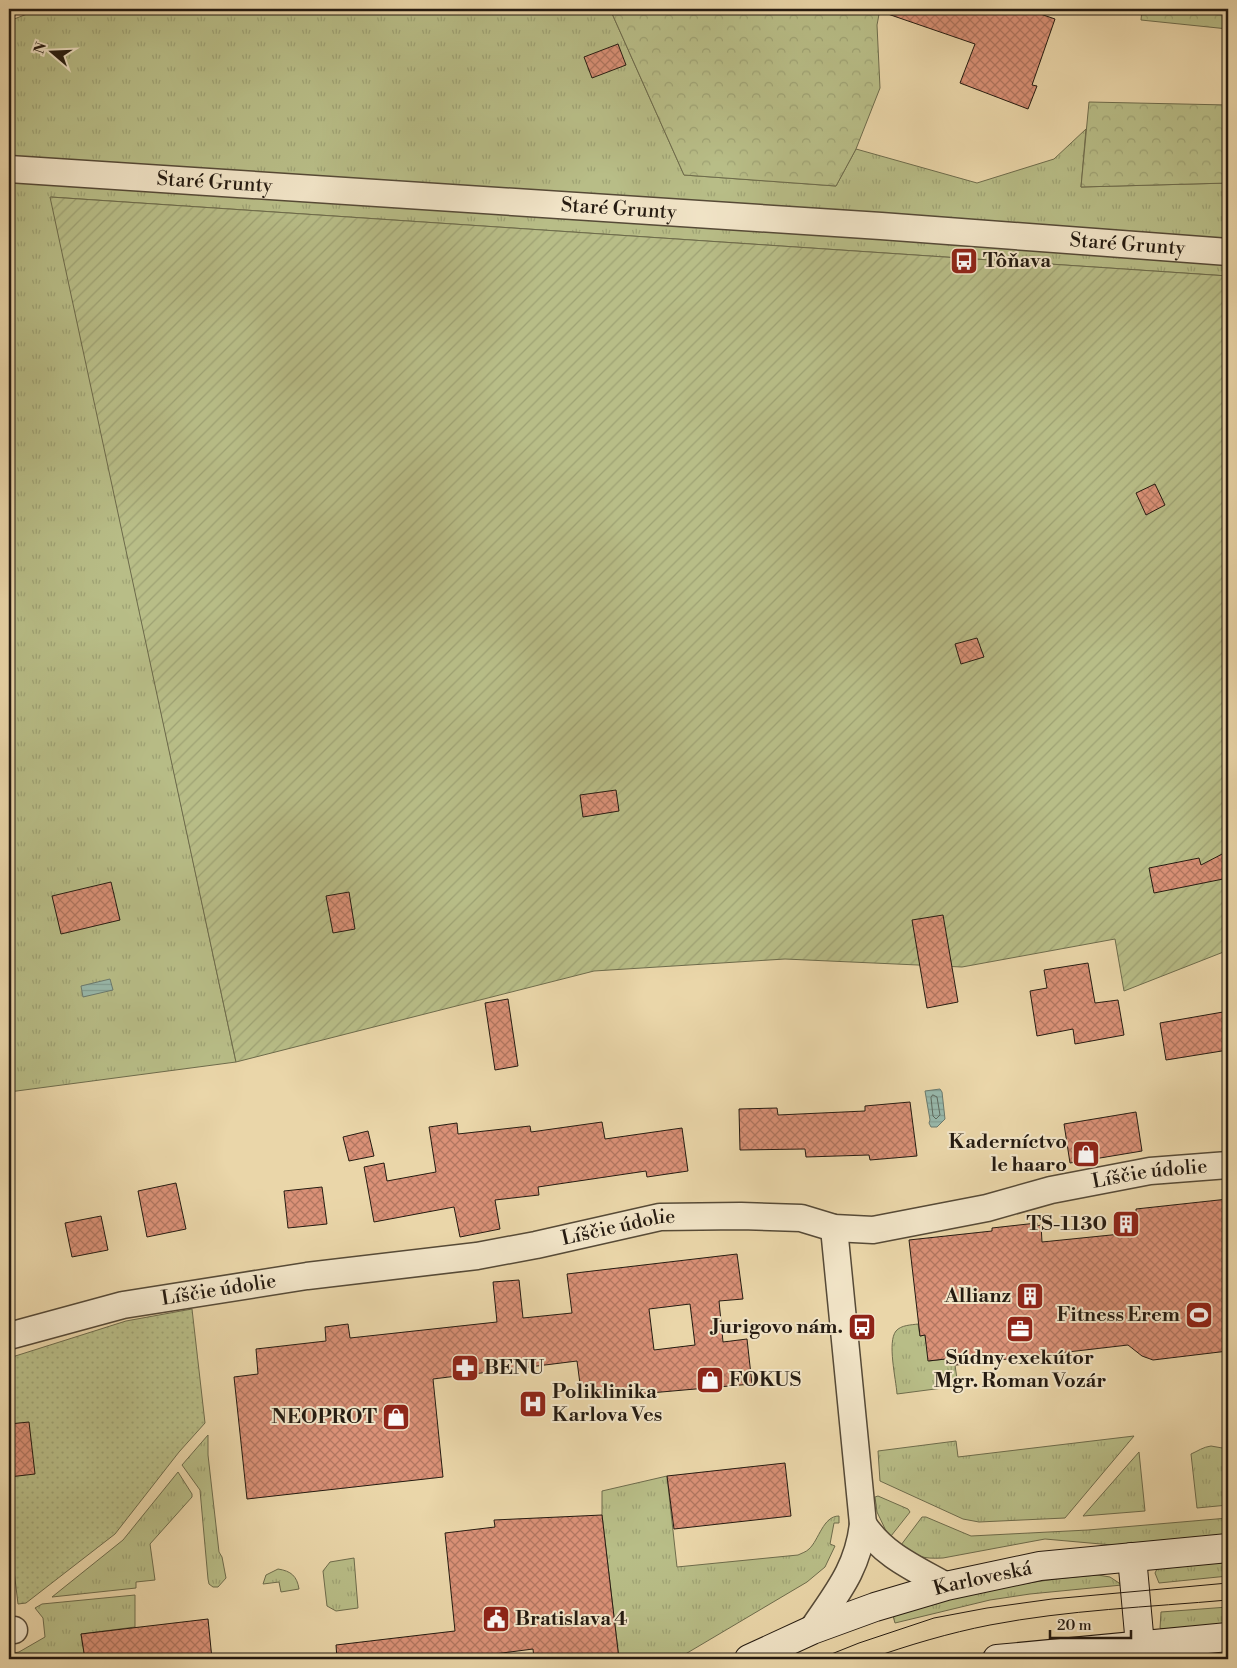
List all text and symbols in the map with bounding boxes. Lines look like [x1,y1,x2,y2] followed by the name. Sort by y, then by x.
[28,28,78,78] north arrow
[30,40,51,56] text: N
[156,166,273,199] street label: Staré Grunty
[560,193,678,225] street label: Staré Grunty
[1069,228,1186,261] street label: Staré Grunty
[949,246,979,276] bus stop icon: Tôňava
[983,249,1051,274] place label: Tôňava
[949,1130,1067,1178] place label: Kaderníctvo le haaro
[1071,1139,1101,1169] shop icon: Kaderníctvo le haaro
[1090,1154,1208,1194] street label: Líščie údolie
[559,1204,676,1251] street label: Líščie údolie
[1111,1209,1141,1239] building icon: TS-1130
[1027,1212,1107,1237] place label: TS-1130
[159,1269,278,1311] street label: Líščie údolie
[1015,1281,1045,1311] building icon: Allianz
[944,1284,1011,1309] place label: Allianz
[1184,1300,1214,1330] sports icon: Fitness Erem
[1057,1303,1180,1328] place label: Fitness Erem
[847,1312,877,1342] bus stop icon: Jurigovo nám.
[1005,1314,1035,1344] office icon: Súdny exekútor Mgr. Roman Vozár
[709,1315,843,1340] place label: Jurigovo nám.
[934,1346,1106,1394] place label: Súdny exekútor Mgr. Roman Vozár
[450,1353,480,1383] pharmacy icon: BENU
[484,1356,545,1381] place label: BENU
[695,1365,725,1395] shop icon: FOKUS
[729,1368,801,1393] place label: FOKUS
[552,1380,662,1428] place label: Poliklinika Karlova Ves
[518,1389,548,1419] hospital icon: Poliklinika Karlova Ves
[381,1402,411,1432] shop icon: NEOPROT
[271,1405,378,1430] place label: NEOPROT
[930,1555,1035,1602] street label: Karloveská
[481,1604,511,1634] public building icon: Bratislava 4
[515,1607,628,1632] place label: Bratislava 4
[1050,1608,1131,1640] scale bar
[1057,1616,1092,1635] text: 20 m

